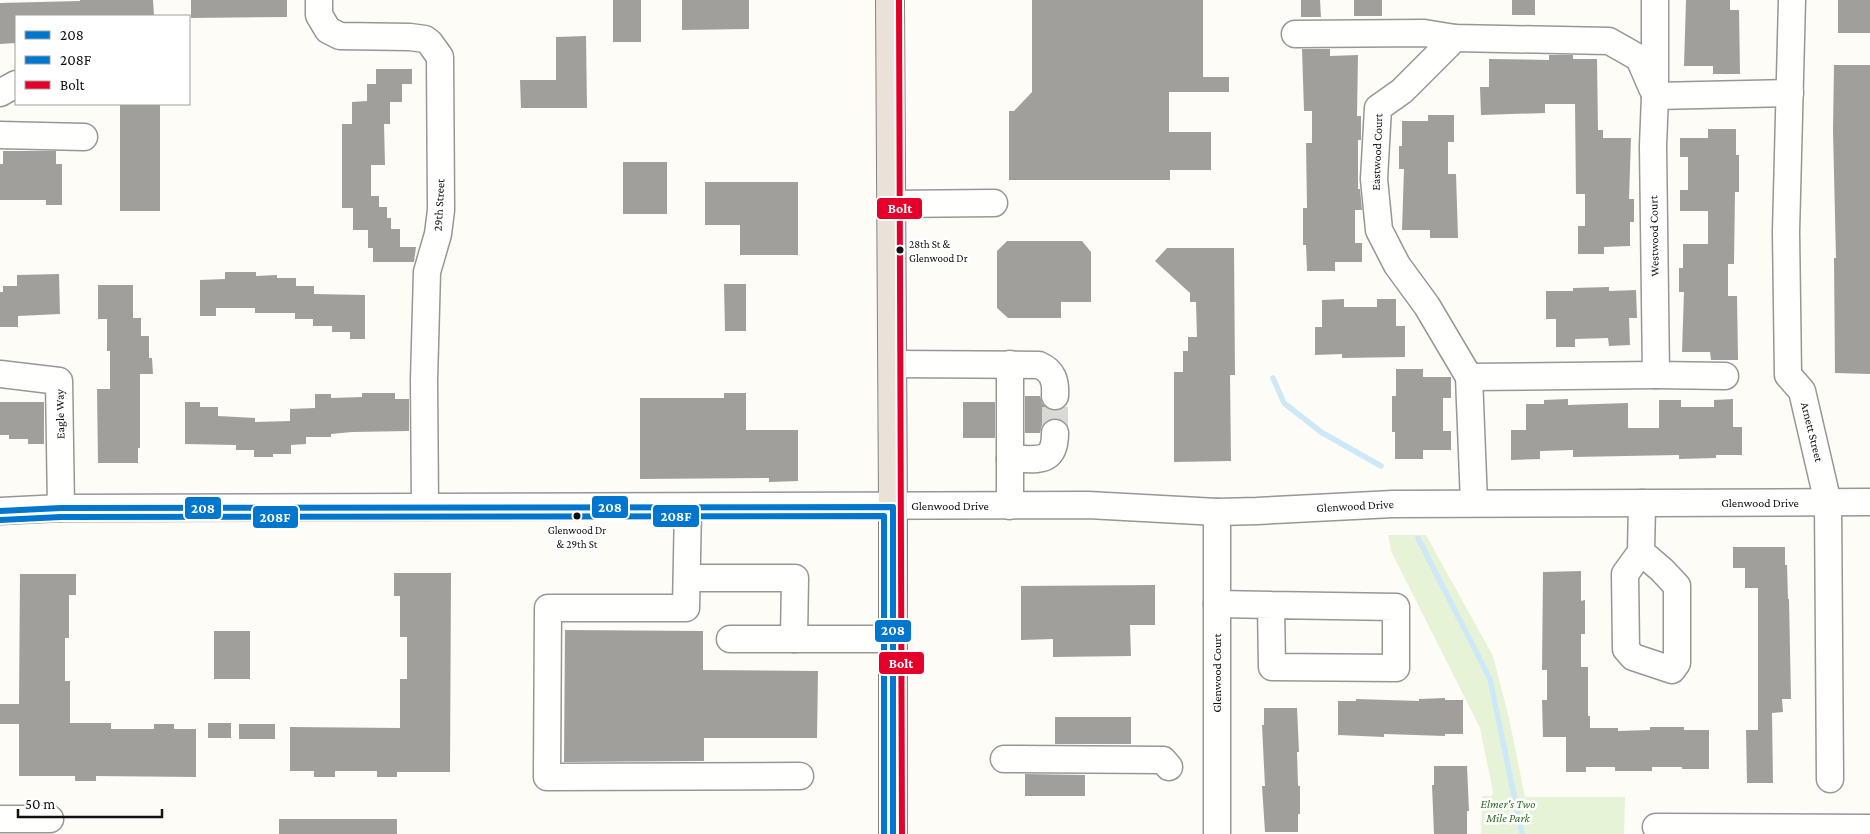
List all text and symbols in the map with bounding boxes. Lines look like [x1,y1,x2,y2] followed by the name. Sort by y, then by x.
[15,15,190,105] legend
[60,27,84,43] text: 208
[60,52,92,68] text: 208F
[60,77,86,93] text: Bolt
[1369,112,1385,191] street label: Eastwood Court
[431,177,447,232] street label: 29th Street
[1646,194,1662,277] street label: Westwood Court
[876,197,923,220] line badge: Bolt
[888,200,913,216] text: Bolt
[909,238,968,264] place label: 28th St & Glenwood Dr
[895,245,905,255] marker: 28th St & Glenwood Dr
[53,388,67,439] street label: Eagle Way
[1798,401,1826,464] street label: Arnett Street
[591,495,629,519] line badge: 208
[184,496,222,520] line badge: 208
[1721,496,1799,510] street label: Glenwood Drive
[1316,497,1394,515] street label: Glenwood Drive
[598,499,622,515] text: 208
[911,499,989,513] street label: Glenwood Drive
[191,500,215,516] text: 208
[652,504,700,528] line badge: 208F
[252,505,299,529] line badge: 208F
[660,508,692,524] text: 208F
[259,509,291,525] text: 208F
[572,511,582,521] marker: Glenwood Dr & 29th St
[548,524,606,550] place label: Glenwood Dr & 29th St
[874,619,912,643] line badge: 208
[881,622,905,638] text: 208
[1210,632,1224,713] street label: Glenwood Court
[878,651,925,675] line badge: Bolt
[889,655,914,671] text: Bolt
[18,786,161,818] scale bar
[25,796,55,812] text: 50 m
[1481,797,1535,825] park label: Elmer's Two Mile Park

